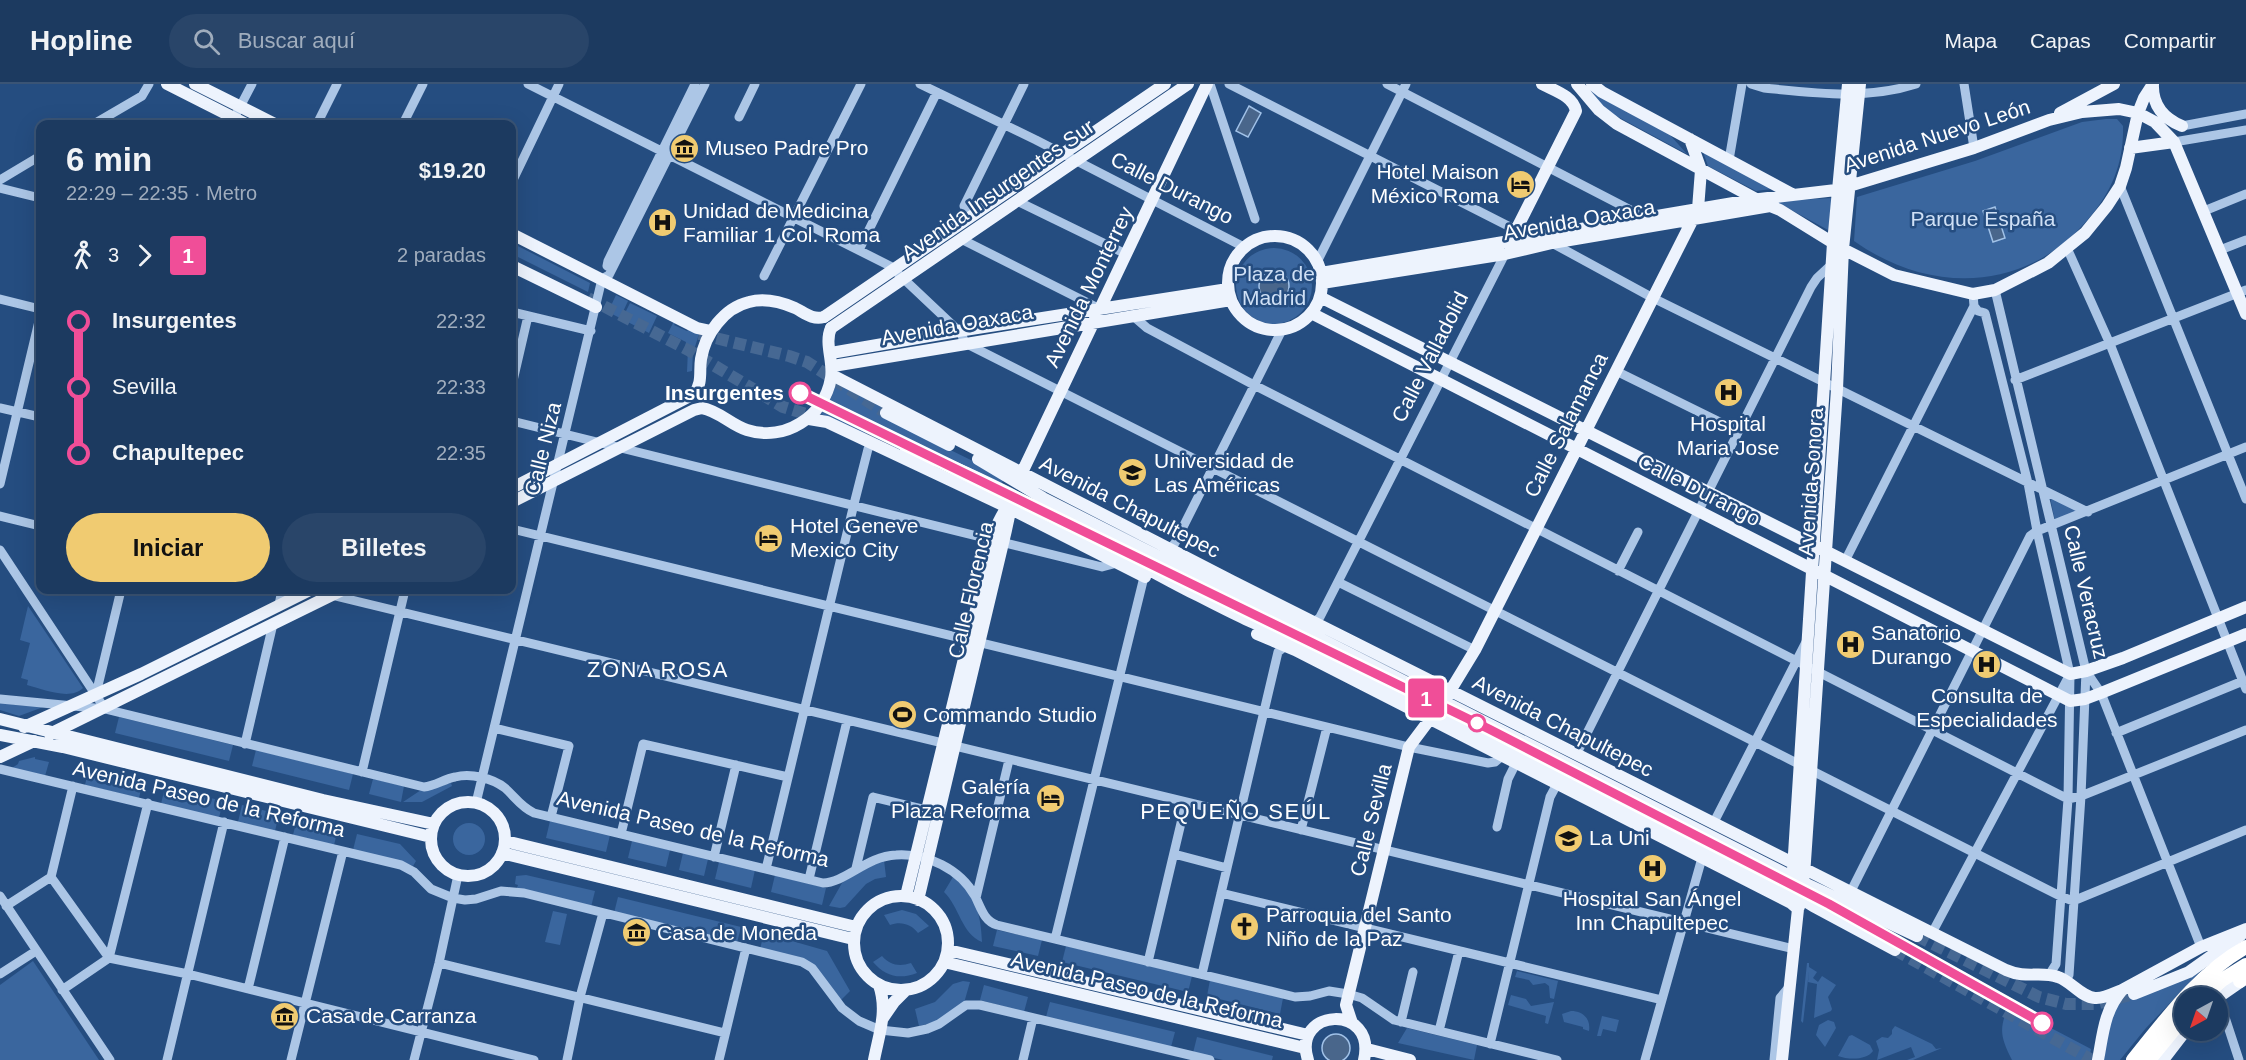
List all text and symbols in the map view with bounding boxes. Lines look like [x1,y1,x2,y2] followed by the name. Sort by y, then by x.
[169,14,589,68] search box
[30,25,133,56] text: Hopline
[190,25,223,58] icon: search
[238,28,355,53] text: Buscar aquí
[1945,29,1997,52] text: Mapa
[2030,29,2091,52] text: Capas
[2124,29,2216,52] text: Compartir
[1841,95,2033,177] street label: Avenida Nuevo León
[897,114,1098,265] street label: Avenida Insurgentes Sur
[668,132,700,164] museum icon: Museo Padre Pro
[705,136,868,159] place label: Museo Padre Pro
[66,141,152,178] text: 6 min
[1107,147,1237,228] street label: Calle Durango
[419,158,486,183] text: $19.20
[1371,160,1499,207] place label: Hotel Maison México Roma
[1504,168,1536,200] hotel icon: Hotel Maison México Roma
[66,182,257,204] text: 22:29 – 22:35 · Metro
[1501,195,1657,244] street label: Avenida Oaxaca
[683,199,881,246] place label: Unidad de Medicina Familiar 1 Col. Roma
[1040,202,1138,371] street label: Avenida Monterrey
[646,207,678,239] hospital icon: Unidad de Medicina Familiar 1 Col. Roma
[1911,207,2056,230] park label: Parque España
[66,239,99,272] icon: walk
[128,239,161,272] icon: forward
[108,244,119,266] text: 3
[182,244,194,267] text: 1
[397,244,486,266] text: 2 paradas
[1233,262,1315,309] park label: Plaza de Madrid
[1387,288,1472,426] street label: Calle Valladolid
[879,300,1035,349] street label: Avenida Oaxaca
[112,308,237,333] text: Insurgentes
[436,310,486,332] text: 22:32
[1519,349,1612,501] street label: Calle Salamanca
[112,374,177,399] text: Sevilla
[436,376,486,398] text: 22:33
[1712,377,1744,409] hospital icon: Hospital Maria Jose
[665,381,784,404] place label: Insurgentes
[789,382,811,404] marker: Insurgentes
[520,399,565,498] street label: Calle Niza
[1794,406,1827,557] street label: Avenida Sonora
[1677,412,1779,459] place label: Hospital Maria Jose
[112,440,244,465] text: Chapultepec
[436,442,486,464] text: 22:35
[1154,449,1294,496] place label: Universidad de Las Américas
[1634,449,1764,530] street label: Calle Durango
[1036,451,1224,562] street label: Avenida Chapultepec
[1117,457,1149,489] school or university icon: Universidad de Las Américas
[66,513,270,582] button: Iniciar
[282,513,486,582] button: Billetes
[790,514,918,561] place label: Hotel Geneve Mexico City
[944,519,998,661] street label: Calle Florencia
[753,522,785,554] hotel icon: Hotel Geneve Mexico City
[2060,523,2113,661] street label: Calle Veracruz
[1871,621,1961,668] place label: Sanatorio Durango
[1834,629,1866,661] hospital icon: Sanatorio Durango
[1971,649,2003,681] hospital icon: Consulta de Especialidades
[587,657,729,682] district label: ZONA ROSA
[1469,670,1657,781] street label: Avenida Chapultepec
[1406,678,1446,718] line badge: 1
[1916,684,2058,731] place label: Consulta de Especialidades
[1420,687,1432,710] text: 1
[886,699,918,731] sports icon: Commando Studio
[923,703,1097,726] place label: Commando Studio
[1468,714,1486,732] unlabelled marker
[71,756,348,841] street label: Avenida Paseo de la Reforma
[1345,761,1396,879] street label: Calle Sevilla
[891,775,1030,822] place label: Galería Plaza Reforma
[1035,783,1067,815] hotel icon: Galería Plaza Reforma
[555,786,832,871] street label: Avenida Paseo de la Reforma
[1140,799,1332,824] district label: PEQUEÑO SEÚL
[1552,822,1584,854] school or university icon: La Uni
[1589,826,1650,849] place label: La Uni
[1636,852,1668,884] hospital icon: Hospital San Ángel Inn Chapultepec
[1563,887,1741,934] place label: Hospital San Ángel Inn Chapultepec
[1266,903,1452,950] place label: Parroquia del Santo Niño de la Paz
[1229,911,1261,943] church icon: Parroquia del Santo Niño de la Paz
[620,917,652,949] museum icon: Casa de Moneda
[657,921,817,944] place label: Casa de Moneda
[1009,947,1286,1032] street label: Avenida Paseo de la Reforma
[2174,987,2228,1041] north arrow
[2174,987,2228,1041] map controls
[269,1000,301,1032] museum icon: Casa de Carranza
[306,1004,477,1027] place label: Casa de Carranza
[2031,1012,2053,1034] unlabelled marker

